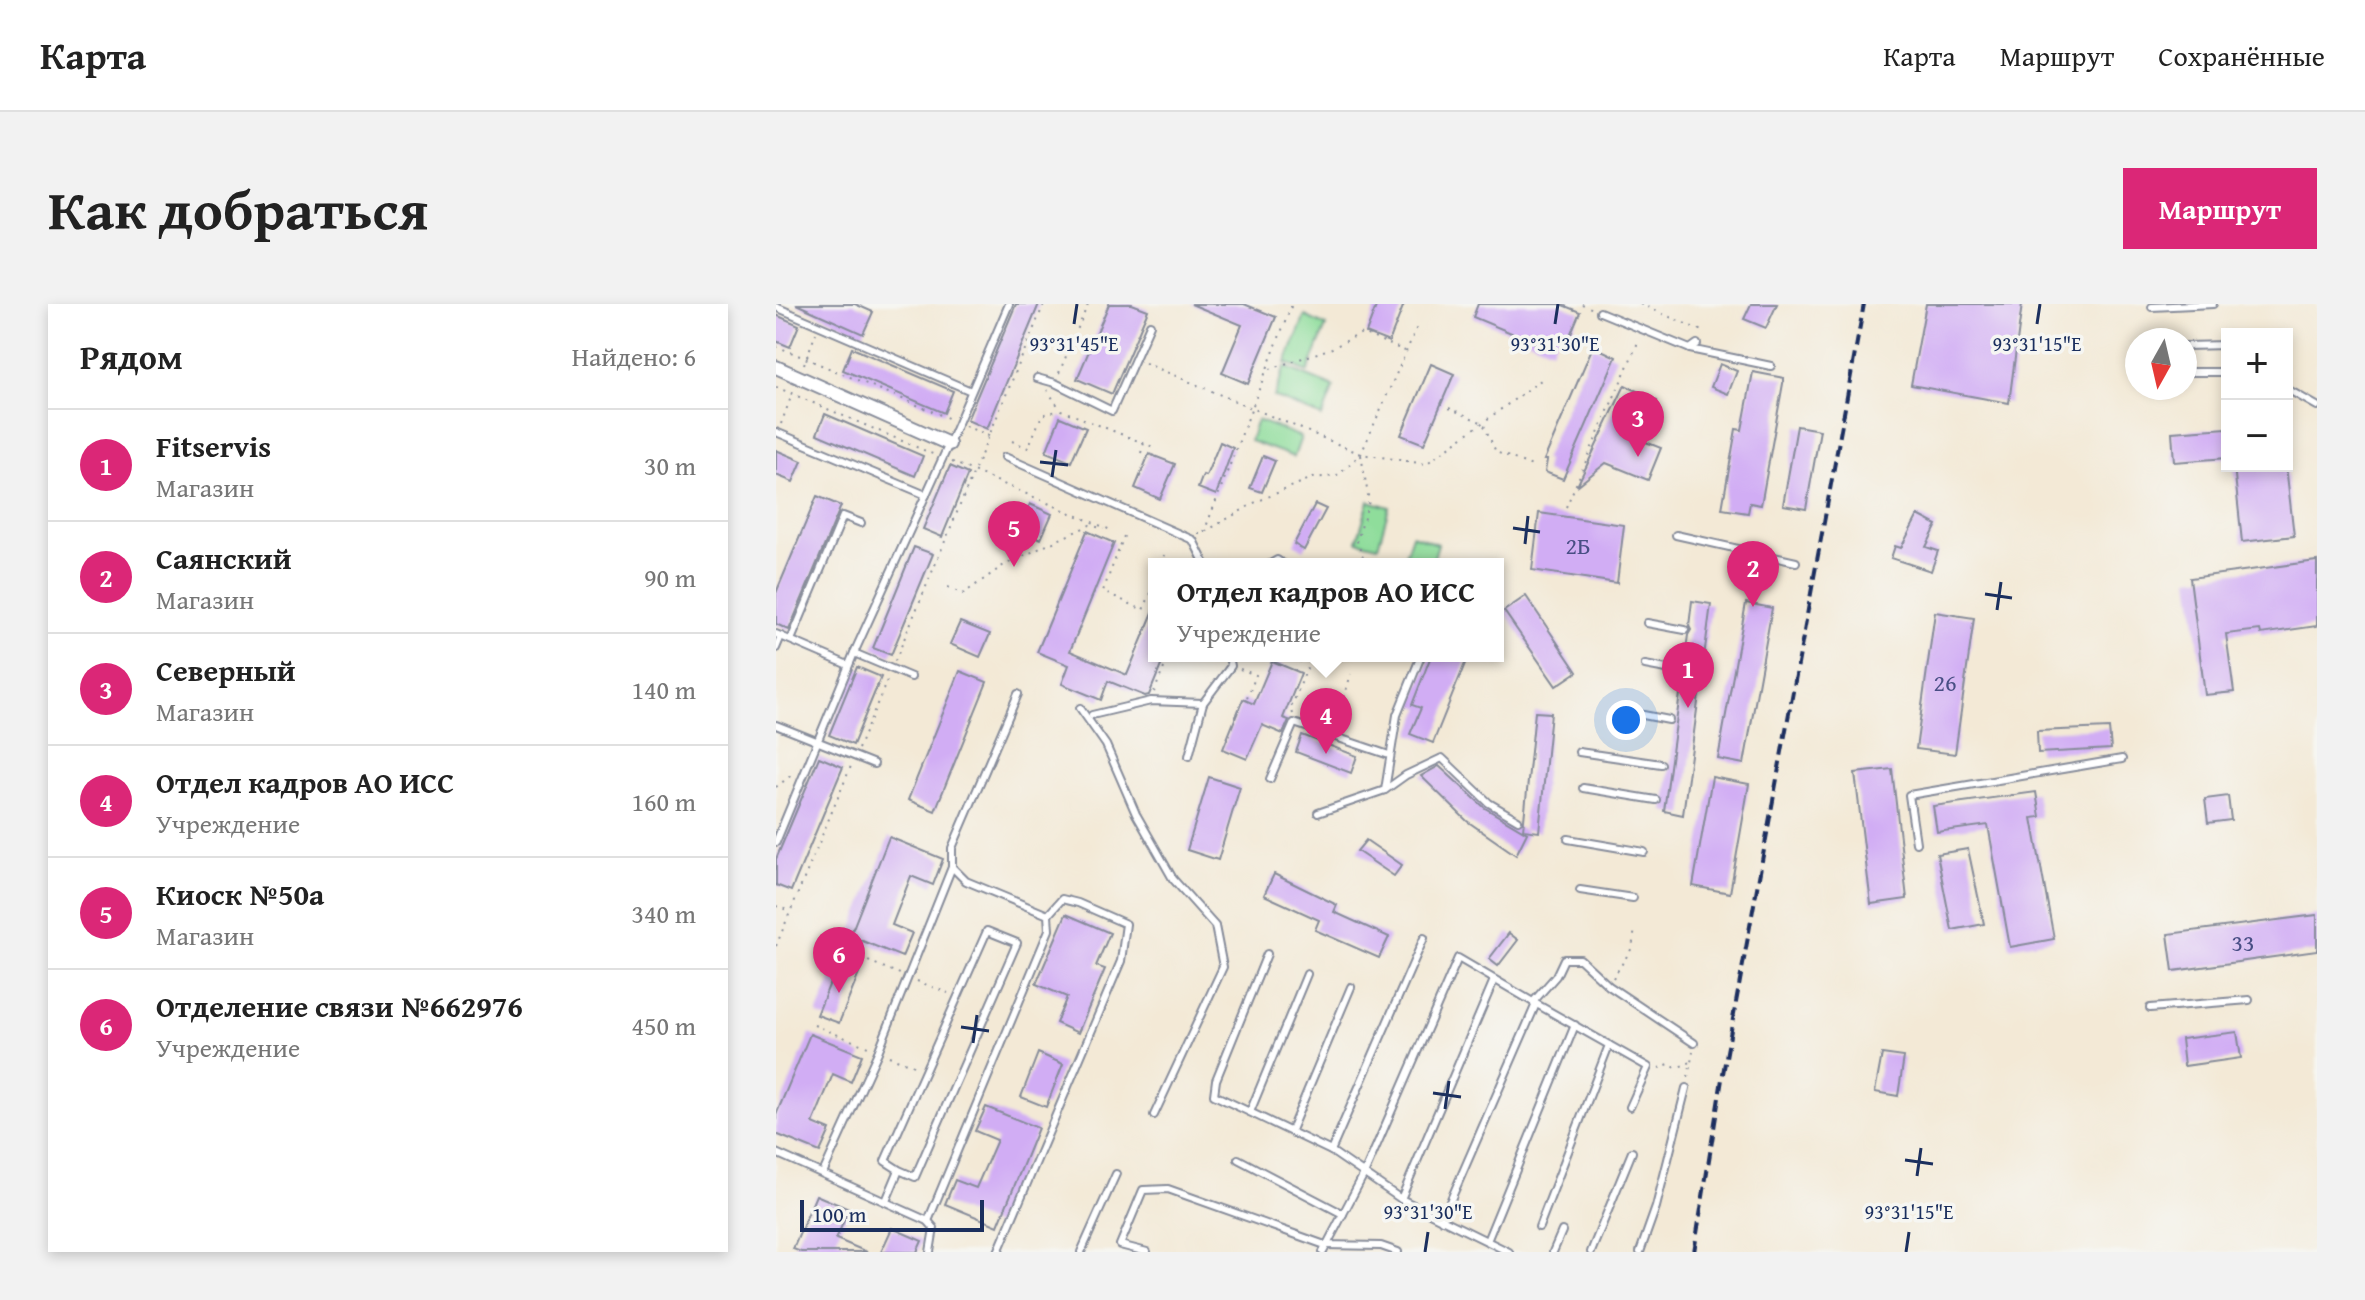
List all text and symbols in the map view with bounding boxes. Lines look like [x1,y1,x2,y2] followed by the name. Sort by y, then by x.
[40,27,146,83] text: Карта
[1883,35,1956,76] text: Карта
[2000,35,2114,76] text: Маршрут
[2158,35,2325,76] text: Сохранённые
[48,167,428,250] text: Как добраться
[2123,168,2317,249] button: Маршрут
[2125,328,2197,400] north arrow
[2221,328,2293,472] map controls
[2221,328,2293,400] button: +
[1030,329,1118,358] text: 93°31'45"E
[1511,329,1599,358] text: 93°31'30"E
[1993,329,2081,358] text: 93°31'15"E
[80,332,183,381] text: Рядом
[572,337,696,376] text: Найдено: 6
[1612,391,1664,457] pin: 3
[2221,400,2293,472] button: −
[156,424,271,468] text: Fitservis
[99,446,113,485] text: 1
[644,446,696,485] text: 30 m
[156,468,254,507] text: Магазин
[988,501,1040,567] pin: 5
[1565,528,1591,563] house number: 2Б
[156,536,292,580] text: Саянский
[1727,541,1779,607] pin: 2
[99,558,113,597] text: 2
[644,558,696,597] text: 90 m
[1148,558,1504,662] popup
[1177,569,1475,613] text: Отдел кадров АО ИСС
[156,580,254,619] text: Магазин
[1177,613,1321,652] text: Учреждение
[1662,642,1714,708] pin: 1
[156,648,296,692] text: Северный
[1933,665,1957,700] house number: 26
[99,670,113,709] text: 3
[631,670,696,709] text: 140 m
[1300,688,1352,754] pin: 4
[156,692,254,731] text: Магазин
[1606,700,1646,740] your location
[156,760,454,804] text: Отдел кадров АО ИСС
[99,782,113,821] text: 4
[631,782,696,821] text: 160 m
[156,804,300,843] text: Учреждение
[156,872,324,916] text: Киоск №50а
[99,894,113,933] text: 5
[631,894,696,933] text: 340 m
[156,916,254,955] text: Магазин
[2231,925,2255,960] house number: 33
[813,927,865,993] pin: 6
[156,984,523,1028] text: Отделение связи №662976
[99,1006,113,1045] text: 6
[631,1006,696,1045] text: 450 m
[156,1028,300,1067] text: Учреждение
[800,1196,984,1232] scale bar
[1384,1197,1472,1226] text: 93°31'30"E
[1865,1197,1953,1226] text: 93°31'15"E
[812,1198,867,1230] text: 100 m

